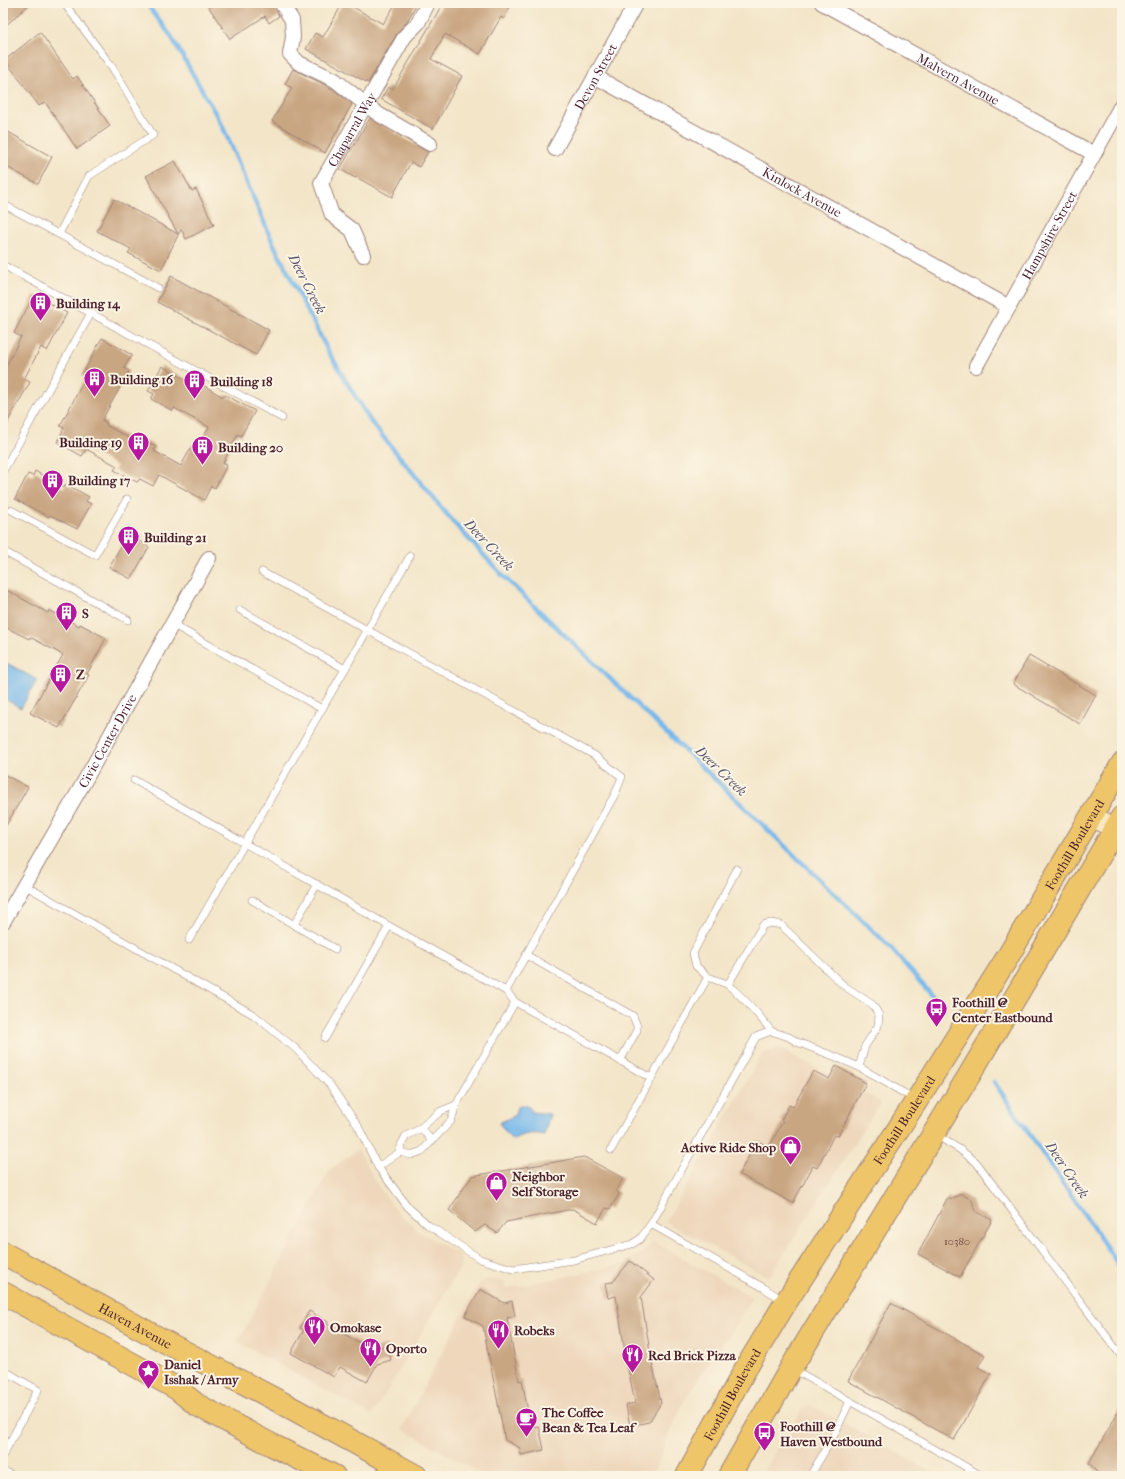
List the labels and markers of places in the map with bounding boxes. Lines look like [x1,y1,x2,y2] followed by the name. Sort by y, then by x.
[28,290,54,323] building icon: Building 14
[56,296,121,312] place label: Building 14
[81,366,107,399] building icon: Building 16
[182,368,208,401] building icon: Building 18
[110,372,174,388] place label: Building 16
[210,374,273,390] place label: Building 18
[125,429,151,462] building icon: Building 19
[190,434,216,467] building icon: Building 20
[59,435,122,451] place label: Building 19
[218,440,283,456] place label: Building 20
[39,467,65,500] building icon: Building 17
[68,473,131,489] place label: Building 17
[116,524,142,557] building icon: Building 21
[144,530,207,546] place label: Building 21
[54,600,80,633] building icon: S
[82,606,89,621] place label: S
[47,661,73,694] building icon: Z
[76,667,85,682] place label: Z
[951,995,1054,1025] place label: Foothill @ Center Eastbound
[924,996,950,1029] bus stop icon: Foothill @ Center Eastbound
[778,1134,804,1167] shop icon: Active Ride Shop
[680,1140,776,1156] place label: Active Ride Shop
[512,1169,579,1200] place label: Neighbor Self Storage
[483,1170,509,1203] shop icon: Neighbor Self Storage
[301,1314,327,1347] restaurant icon: Omokase
[486,1317,512,1350] restaurant icon: Robeks
[330,1320,382,1335] place label: Omokase
[514,1323,555,1338] place label: Robeks
[358,1335,384,1368] restaurant icon: Oporto
[386,1341,427,1357] place label: Oporto
[620,1342,646,1375] restaurant icon: Red Brick Pizza
[648,1348,737,1363] place label: Red Brick Pizza
[164,1357,240,1388] place label: Daniel Isshak / Army
[136,1358,162,1391] place icon: Daniel Isshak / Army
[541,1405,637,1435] place label: The Coffee Bean & Tea Leaf
[514,1406,540,1439] cafe icon: The Coffee Bean & Tea Leaf
[779,1419,883,1449] place label: Foothill @ Haven Westbound
[752,1420,778,1453] bus stop icon: Foothill @ Haven Westbound

